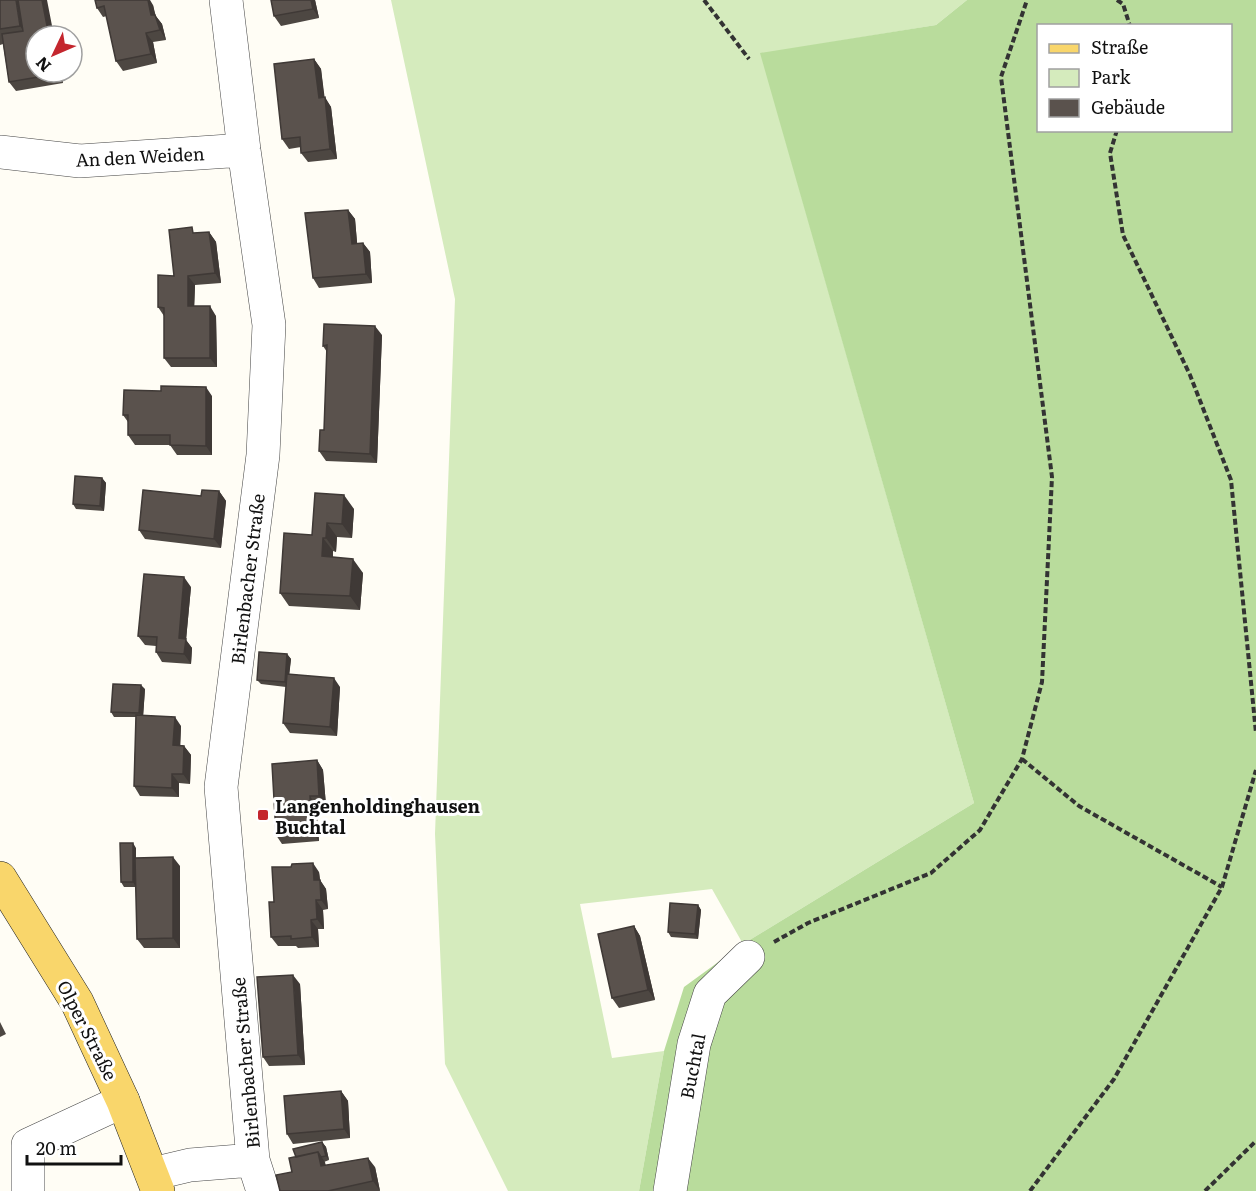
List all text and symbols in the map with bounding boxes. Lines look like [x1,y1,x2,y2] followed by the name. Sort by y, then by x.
[24,24,84,84] north arrow
[1037,24,1232,132] legend
[1091,33,1148,60] text: Straße
[29,52,56,78] text: N
[1091,63,1132,90] text: Park
[1091,93,1165,120] text: Gebäude
[75,139,205,173] street label: An den Weiden
[223,492,271,666] street label: Birlenbacher Straße
[275,792,480,840] place label: Langenholdinghausen Buchtal
[256,808,270,822] marker: Langenholdinghausen Buchtal
[51,975,125,1085] street label: Olper Straße
[224,976,266,1150] street label: Birlenbacher Straße
[672,1031,712,1101] street label: Buchtal
[27,1128,122,1166] scale bar
[36,1134,77,1161] text: 20 m

